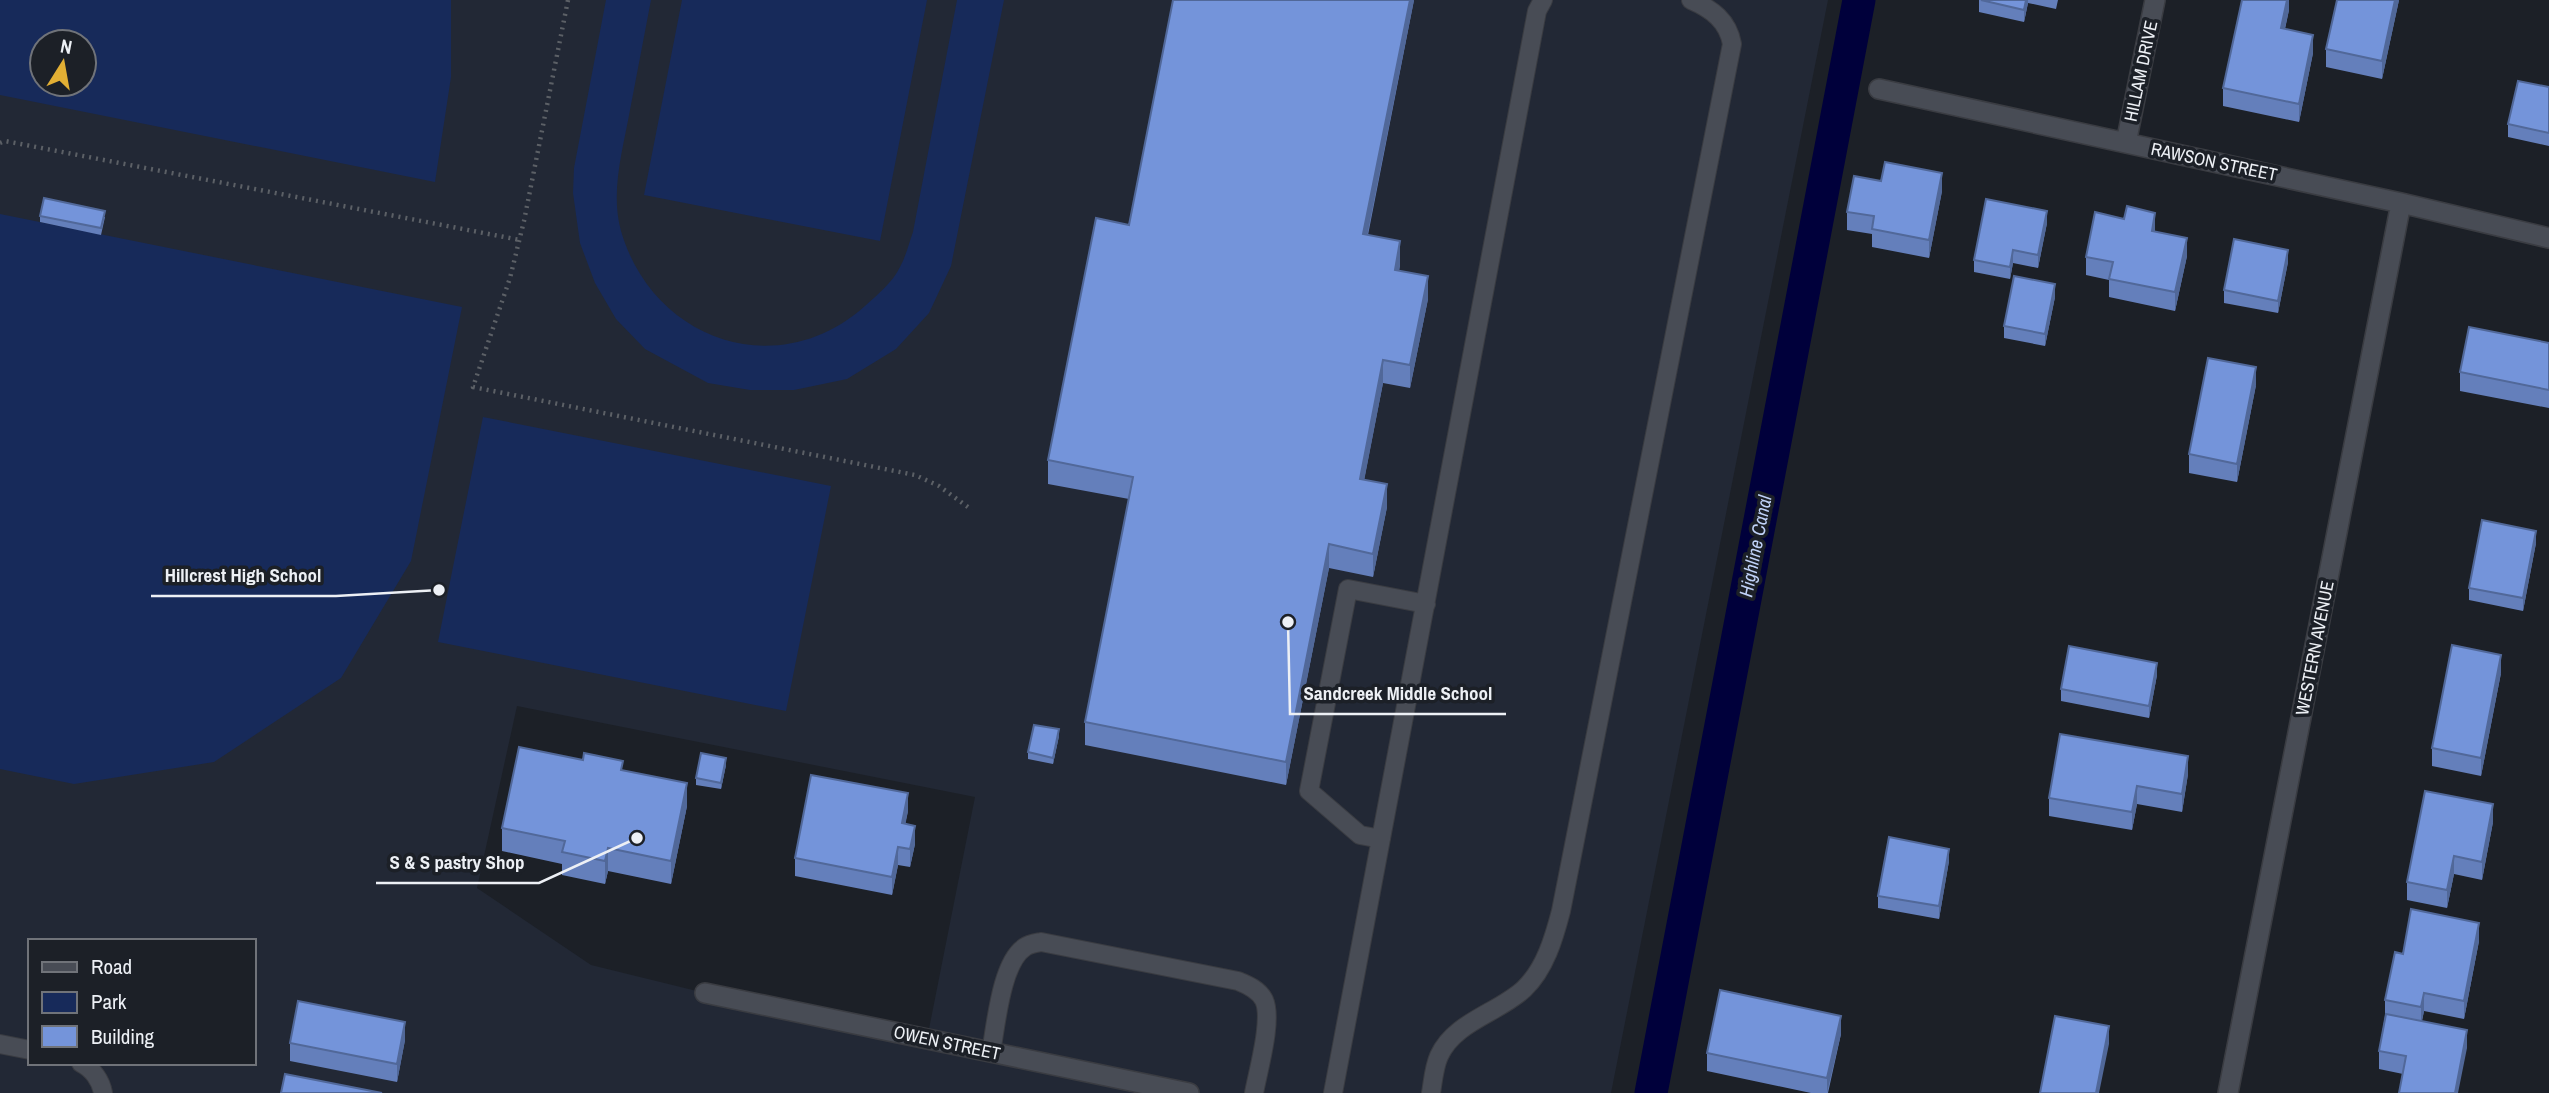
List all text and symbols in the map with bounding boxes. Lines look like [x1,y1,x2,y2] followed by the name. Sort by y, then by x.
[2118,18,2163,124] street label: HILLAM DRIVE
[28,28,98,98] north arrow
[58,32,74,60] text: N
[2149,136,2279,187] street label: RAWSON STREET
[1732,492,1778,599] water label: Highline Canal
[151,556,336,596] callout: Hillcrest High School
[165,562,321,588] text: Hillcrest High School
[2289,578,2340,717] street label: WESTERN AVENUE
[1290,674,1506,714] callout: Sandcreek Middle School
[1304,680,1492,706] text: Sandcreek Middle School
[376,843,539,883] callout: S & S pastry Shop
[389,849,525,875] text: S & S pastry Shop
[28,939,256,1065] legend
[91,952,132,981] text: Road
[91,987,127,1016] text: Park
[892,1019,1003,1066] street label: OWEN STREET
[91,1022,155,1051] text: Building

